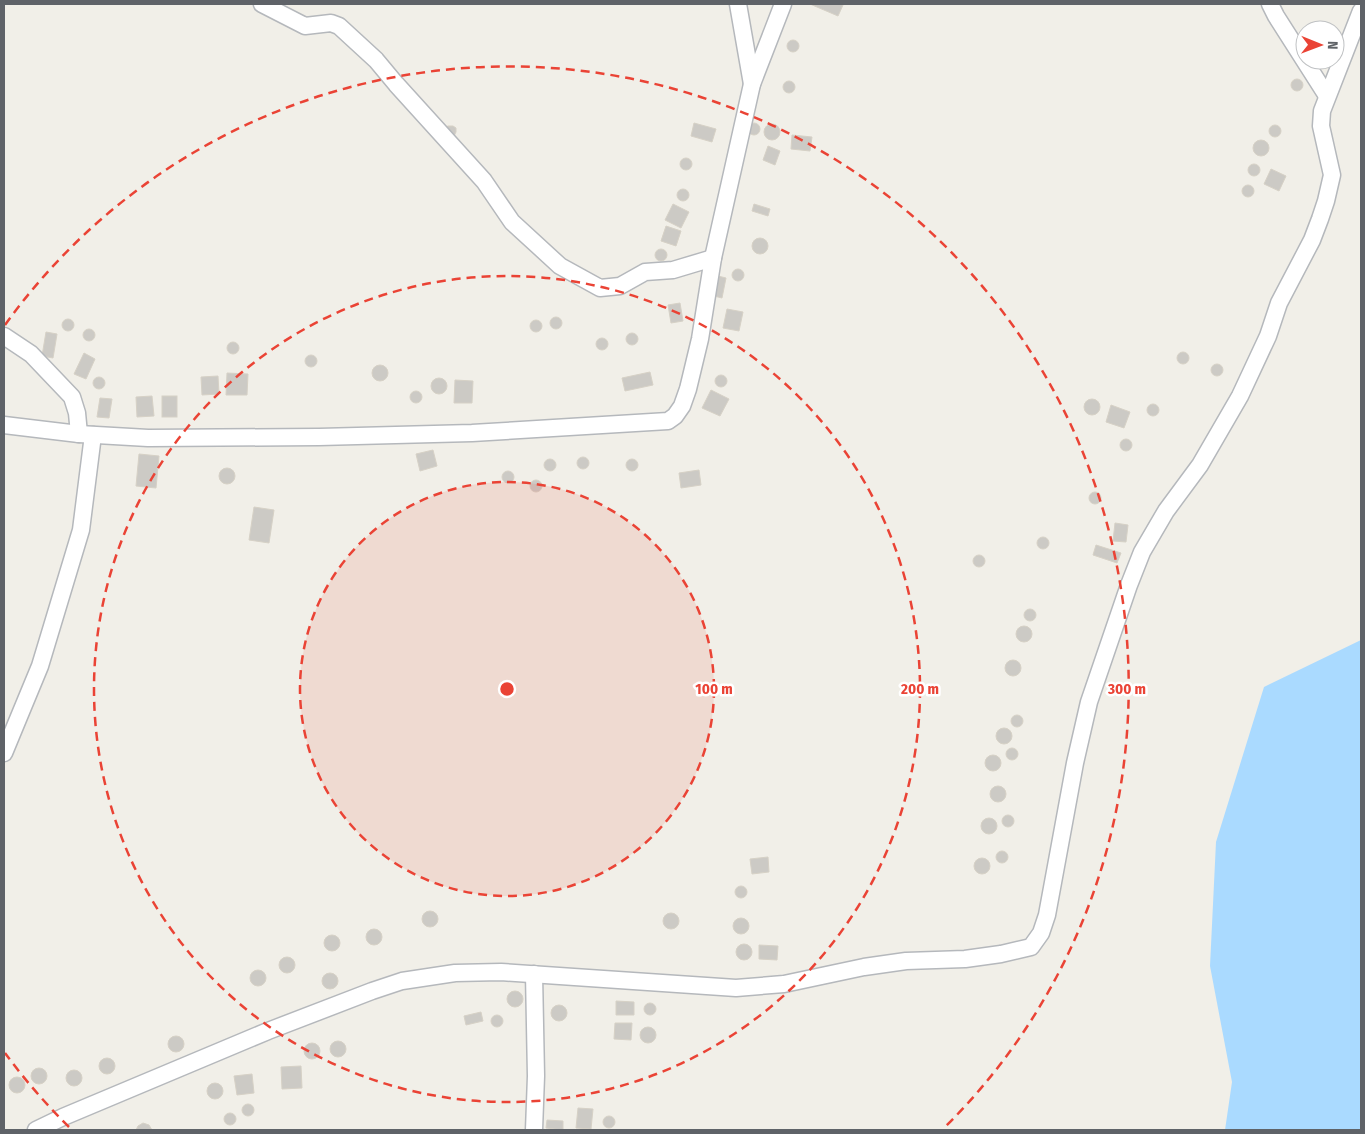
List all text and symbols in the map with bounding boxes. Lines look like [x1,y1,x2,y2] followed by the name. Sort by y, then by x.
[1295,20,1345,70] north arrow
[1324,41,1341,50] text: N
[498,680,516,698] centre of rings
[695,680,733,698] text: 100 m
[900,680,939,698] text: 200 m
[1107,680,1146,698] text: 300 m

